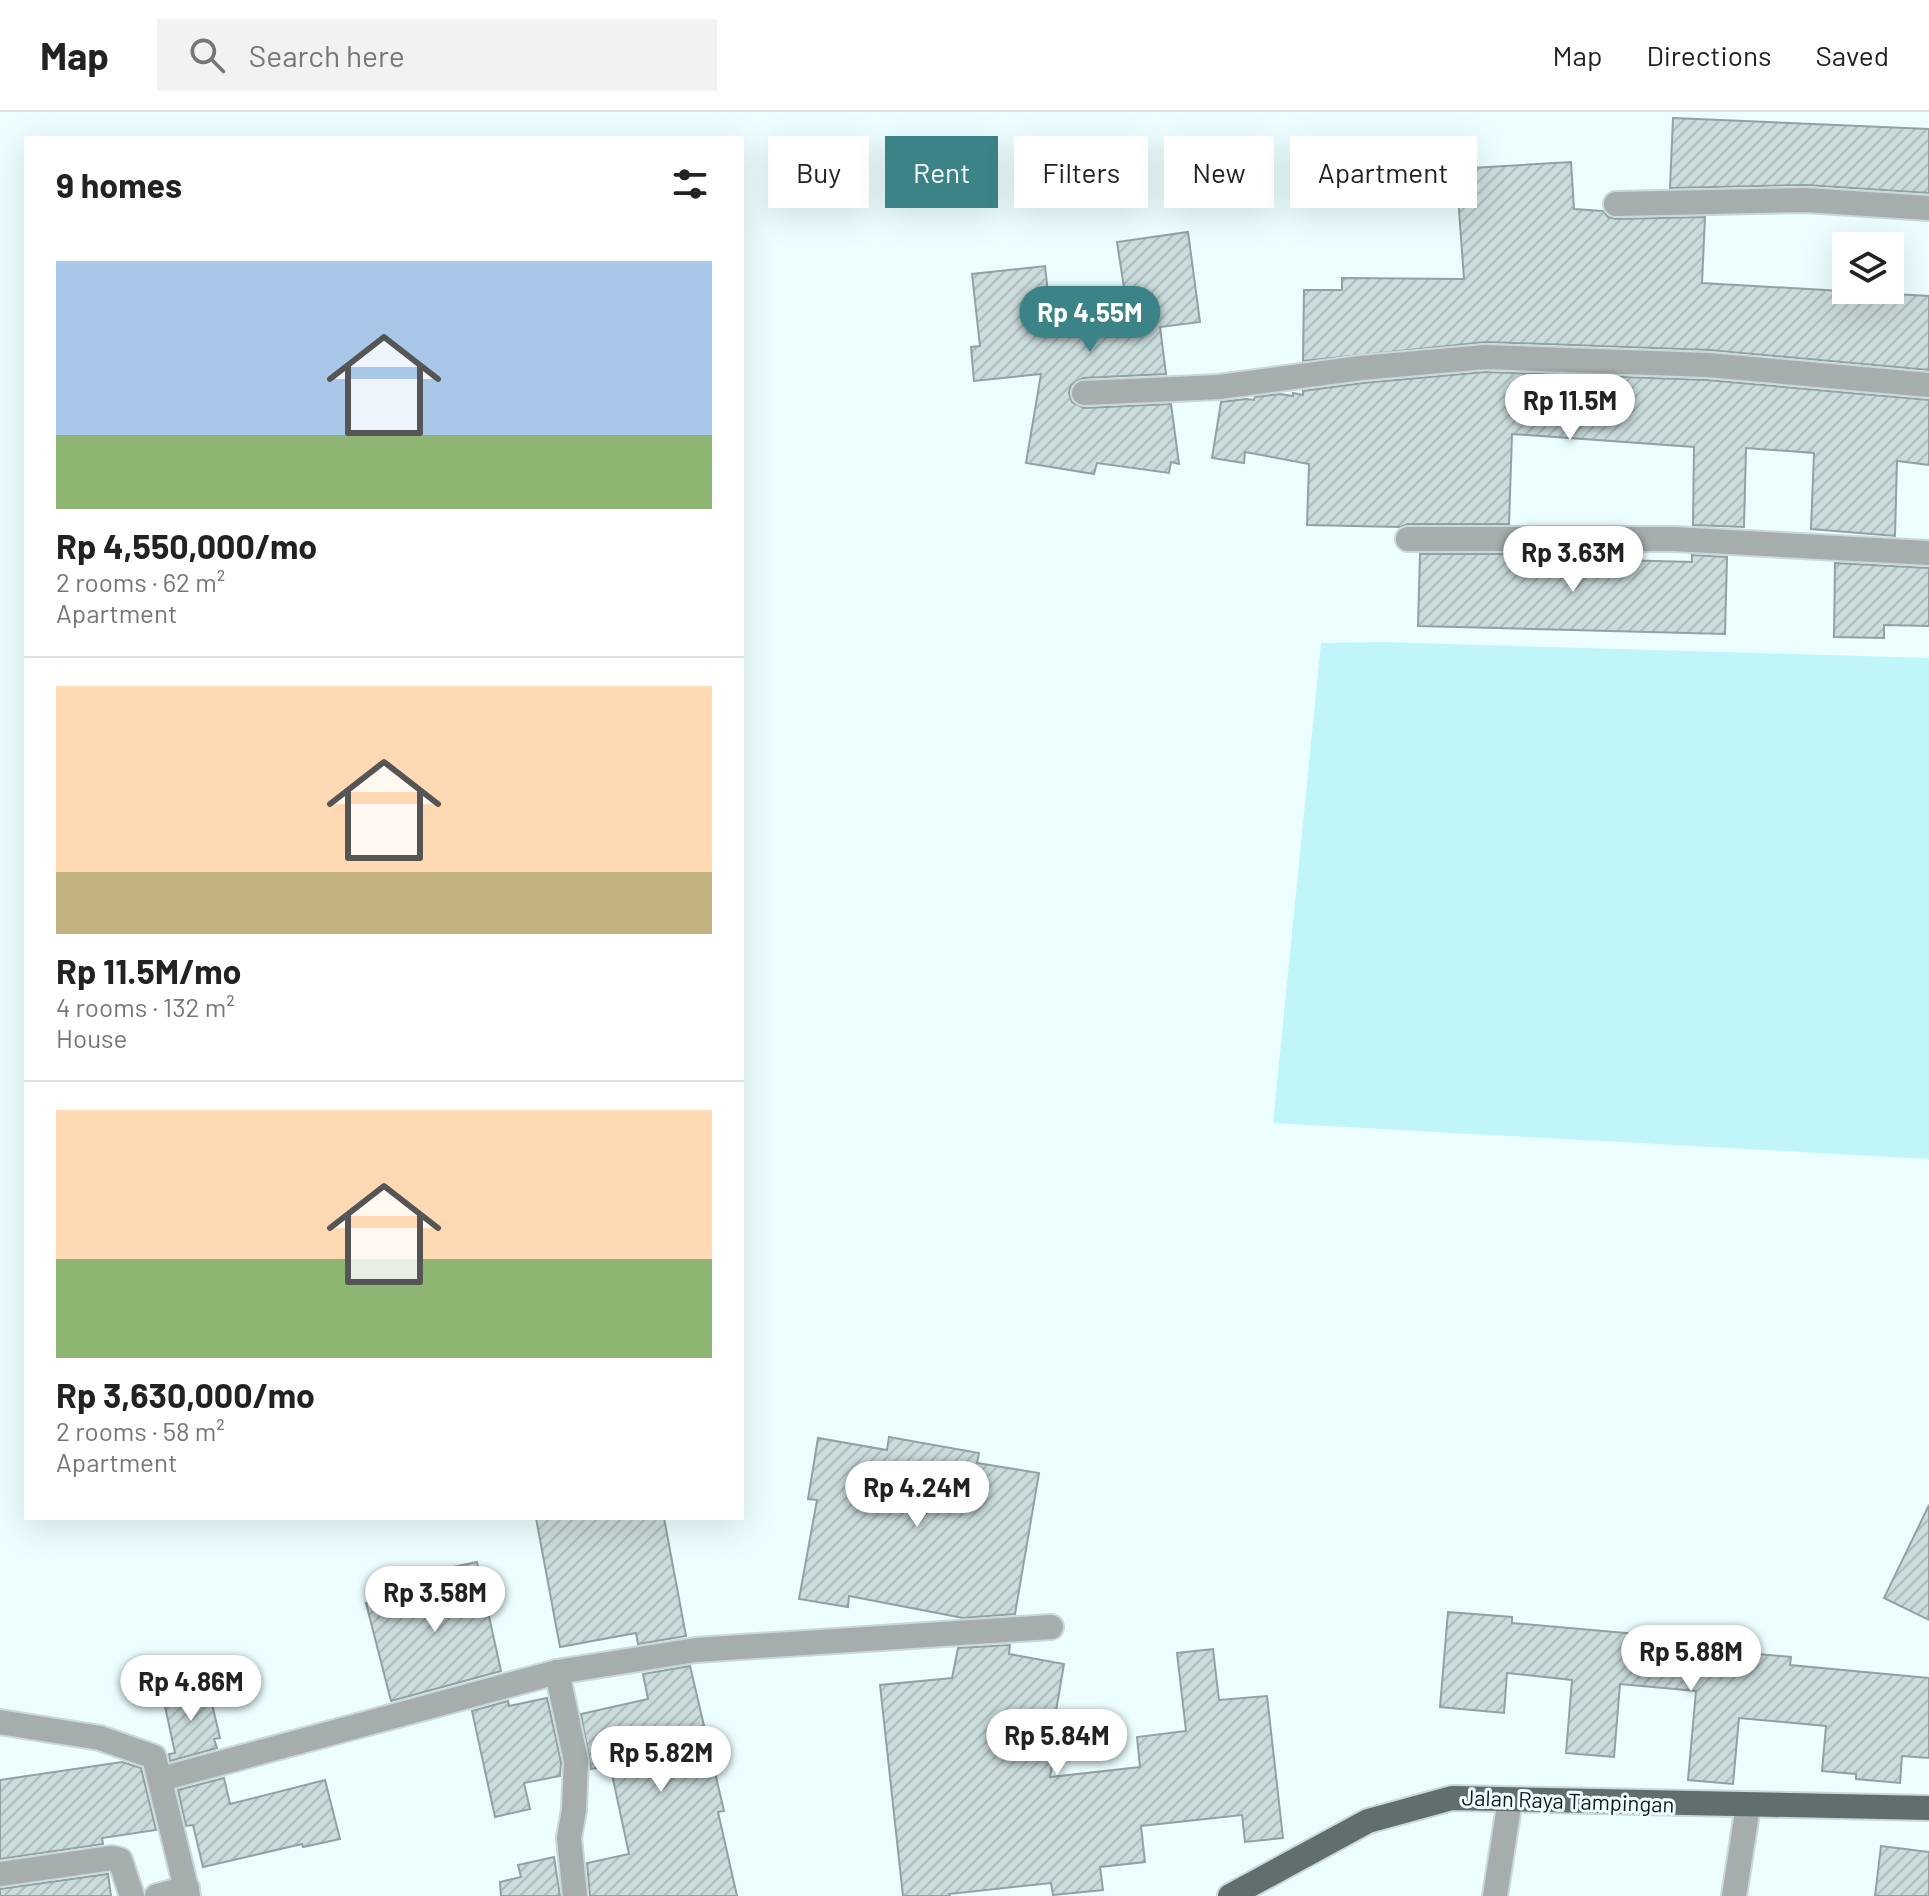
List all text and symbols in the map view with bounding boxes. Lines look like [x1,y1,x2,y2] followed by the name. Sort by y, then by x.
[157,19,717,91] search box
[40,32,109,78] text: Map
[185,33,229,77] icon: search
[249,37,405,73] text: Search here
[1553,38,1602,72] text: Map
[1646,38,1772,72] text: Directions
[1816,38,1889,72] text: Saved
[768,136,869,208] chip: Buy
[885,136,998,208] chip: Rent
[1014,136,1148,208] chip: Filters
[1164,136,1274,208] chip: New
[1290,136,1477,208] chip: Apartment
[668,162,712,206] icon: filters
[56,164,182,205] text: 9 homes
[1832,232,1904,304] map controls
[1832,232,1904,304] button: layers
[1007,286,1173,354] pin: Rp 4.55M
[1037,296,1143,327] text: Rp 4.55M
[312,313,456,457] icon: home
[1487,374,1653,442] pin: Rp 11.5M
[1523,384,1617,415] text: Rp 11.5M
[56,525,317,566] text: Rp 4,550,000/mo
[1490,526,1656,594] pin: Rp 3.63M
[1521,536,1625,567] text: Rp 3.63M
[56,566,225,597] text: 2 rooms · 62 m²
[56,597,177,628] text: Apartment
[312,738,456,882] icon: home
[56,950,241,991] text: Rp 11.5M/mo
[56,991,235,1022] text: 4 rooms · 132 m²
[56,1022,127,1053] text: House
[312,1162,456,1306] icon: home
[56,1374,315,1415] text: Rp 3,630,000/mo
[56,1415,225,1446] text: 2 rooms · 58 m²
[56,1446,177,1477] text: Apartment
[834,1461,1000,1529] pin: Rp 4.24M
[863,1471,971,1502] text: Rp 4.24M
[352,1566,518,1634] pin: Rp 3.58M
[383,1576,487,1607] text: Rp 3.58M
[1608,1625,1774,1693] pin: Rp 5.88M
[1639,1635,1743,1666] text: Rp 5.88M
[108,1655,274,1723] pin: Rp 4.86M
[138,1665,244,1696] text: Rp 4.86M
[974,1709,1140,1777] pin: Rp 5.84M
[1004,1719,1110,1750] text: Rp 5.84M
[578,1726,744,1794] pin: Rp 5.82M
[609,1736,713,1767] text: Rp 5.82M
[1461,1783,1675,1817] street label: Jalan Raya Tampingan

